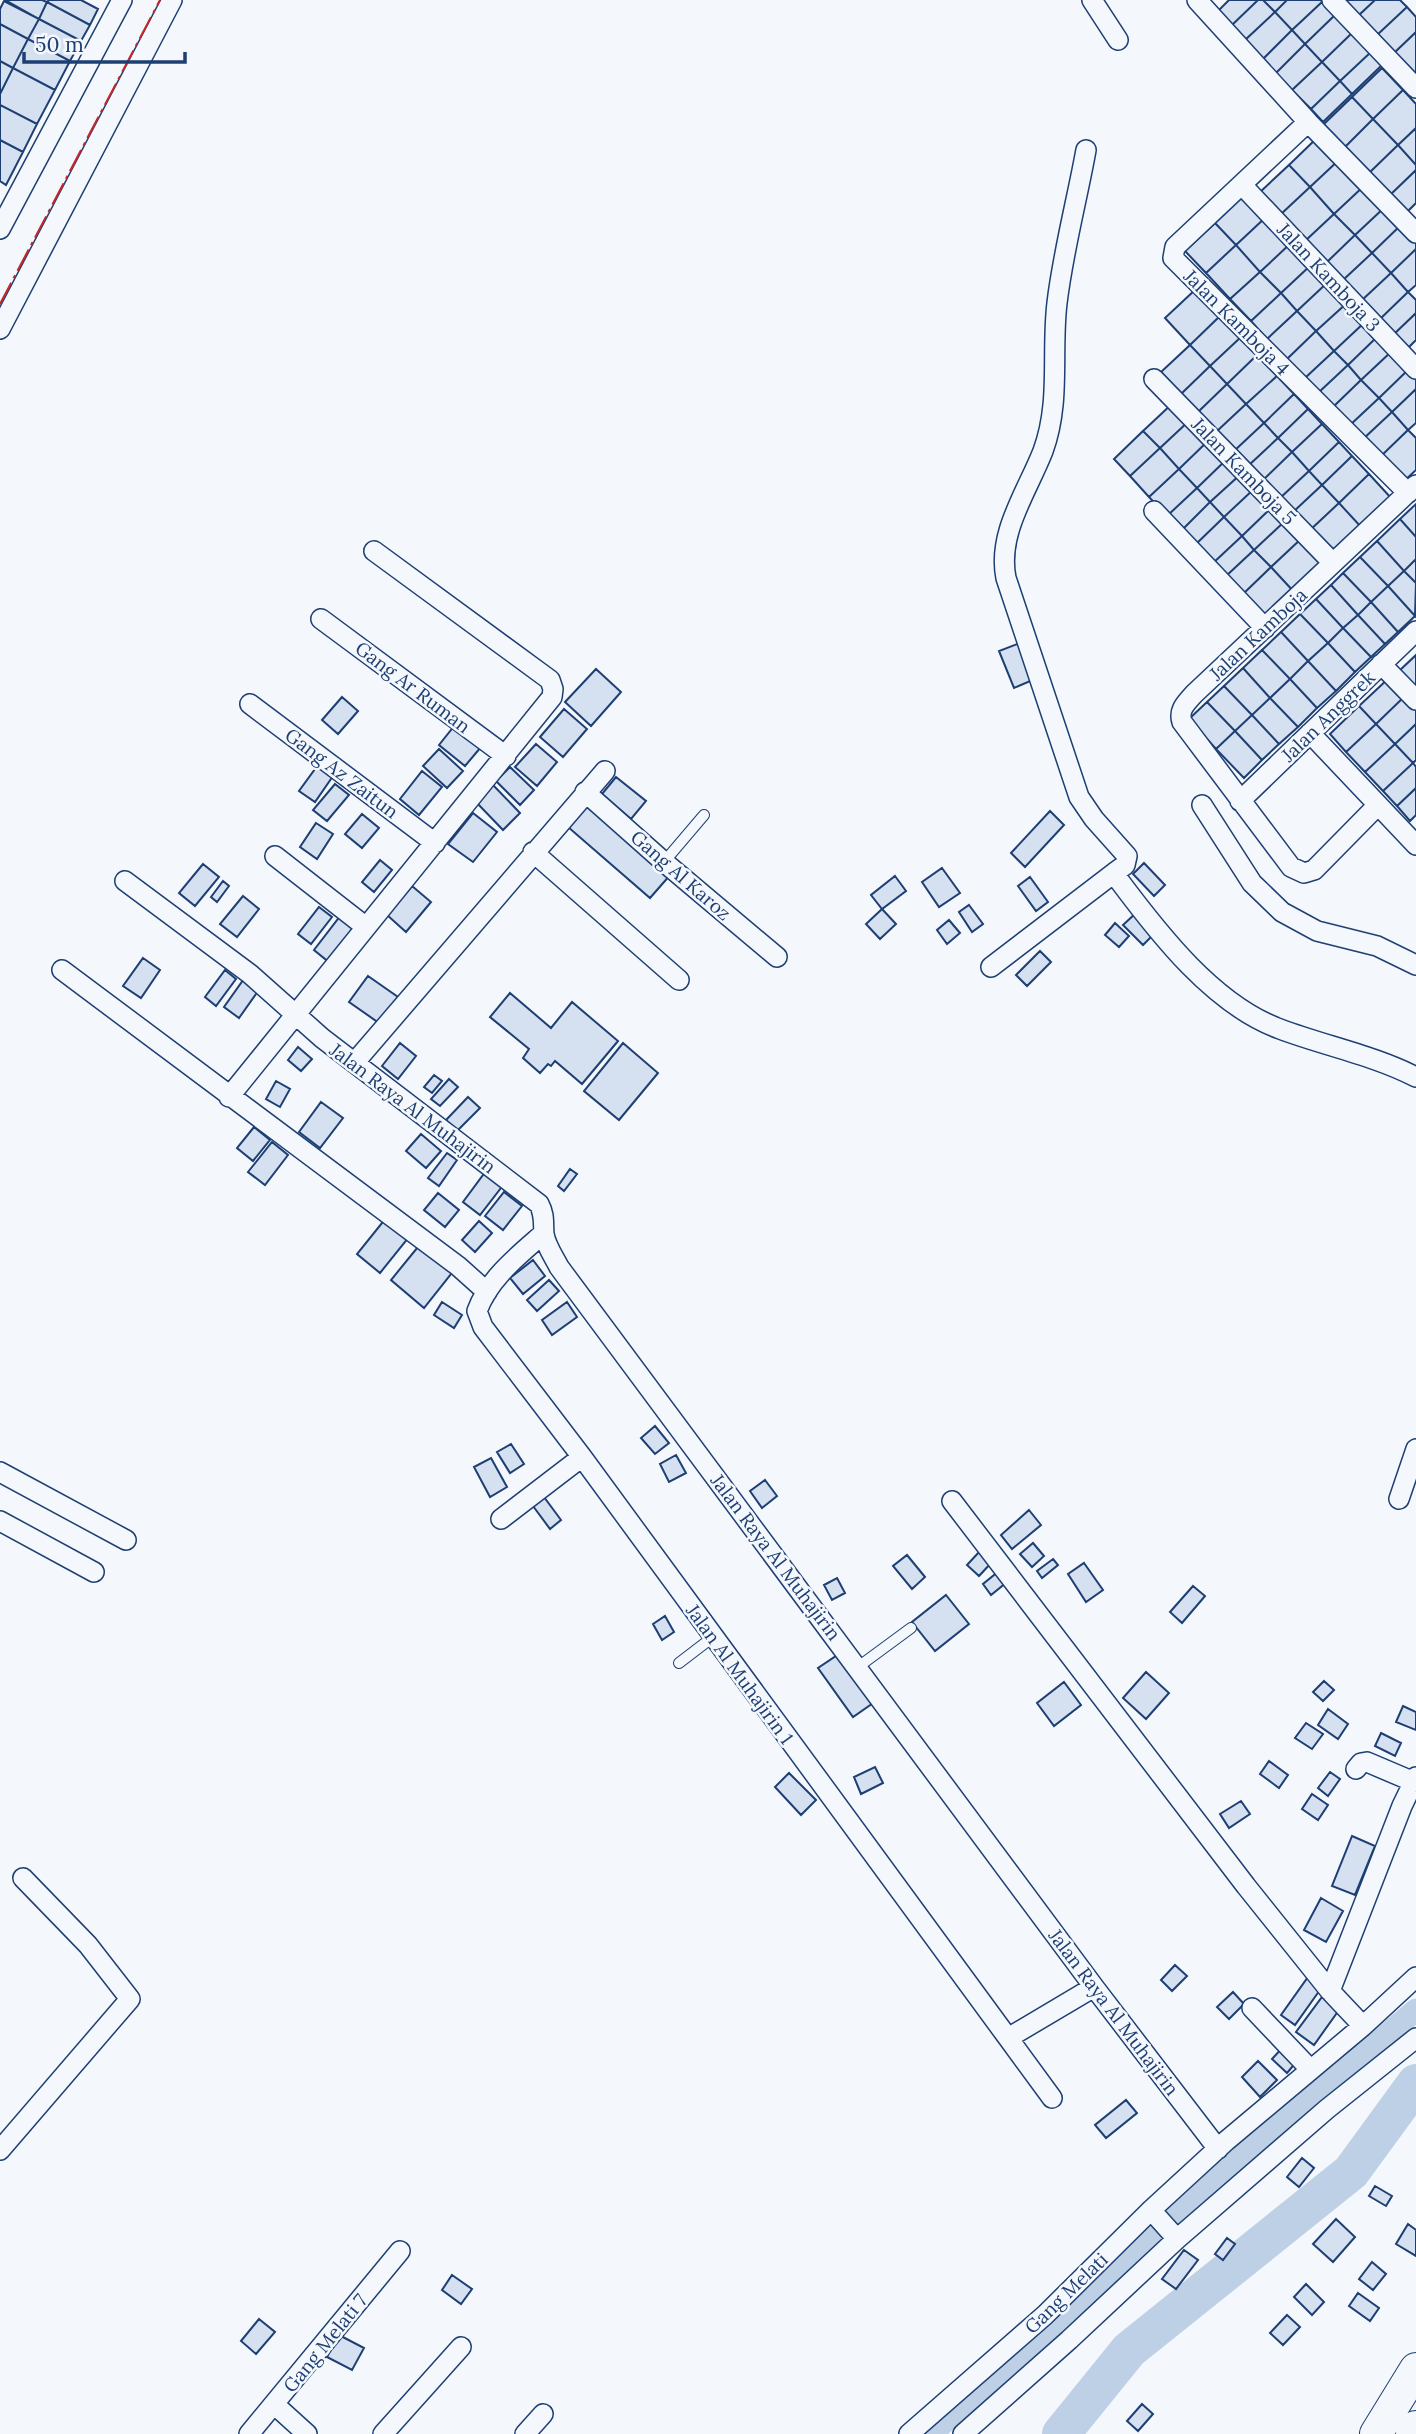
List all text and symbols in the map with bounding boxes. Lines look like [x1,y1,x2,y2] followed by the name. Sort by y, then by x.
[24,21,186,65] scale bar
[35,31,84,58] text: 50 m
[1272,217,1386,337] street label: Jalan Kamboja 3
[1178,263,1295,380] street label: Jalan Kamboja 4
[1186,412,1301,530] street label: Jalan Kamboja 5
[1203,583,1312,686] street label: Jalan Kamboja
[351,636,475,738] street label: Gang Ar Ruman
[1275,665,1380,767] street label: Jalan Anggrek
[281,723,403,823] street label: Gang Az Zaitun
[626,825,736,925] street label: Gang Al Karoz
[324,1037,501,1178] street label: Jalan Raya Al Muhajirin
[705,1468,846,1645] street label: Jalan Raya Al Muhajirin
[680,1598,799,1749] street label: Jalan Al Muhajirin 1
[1043,1923,1184,2100] street label: Jalan Raya Al Muhajirin
[1019,2247,1113,2339] street label: Gang Melati
[278,2289,372,2397] street label: Gang Melati 7

